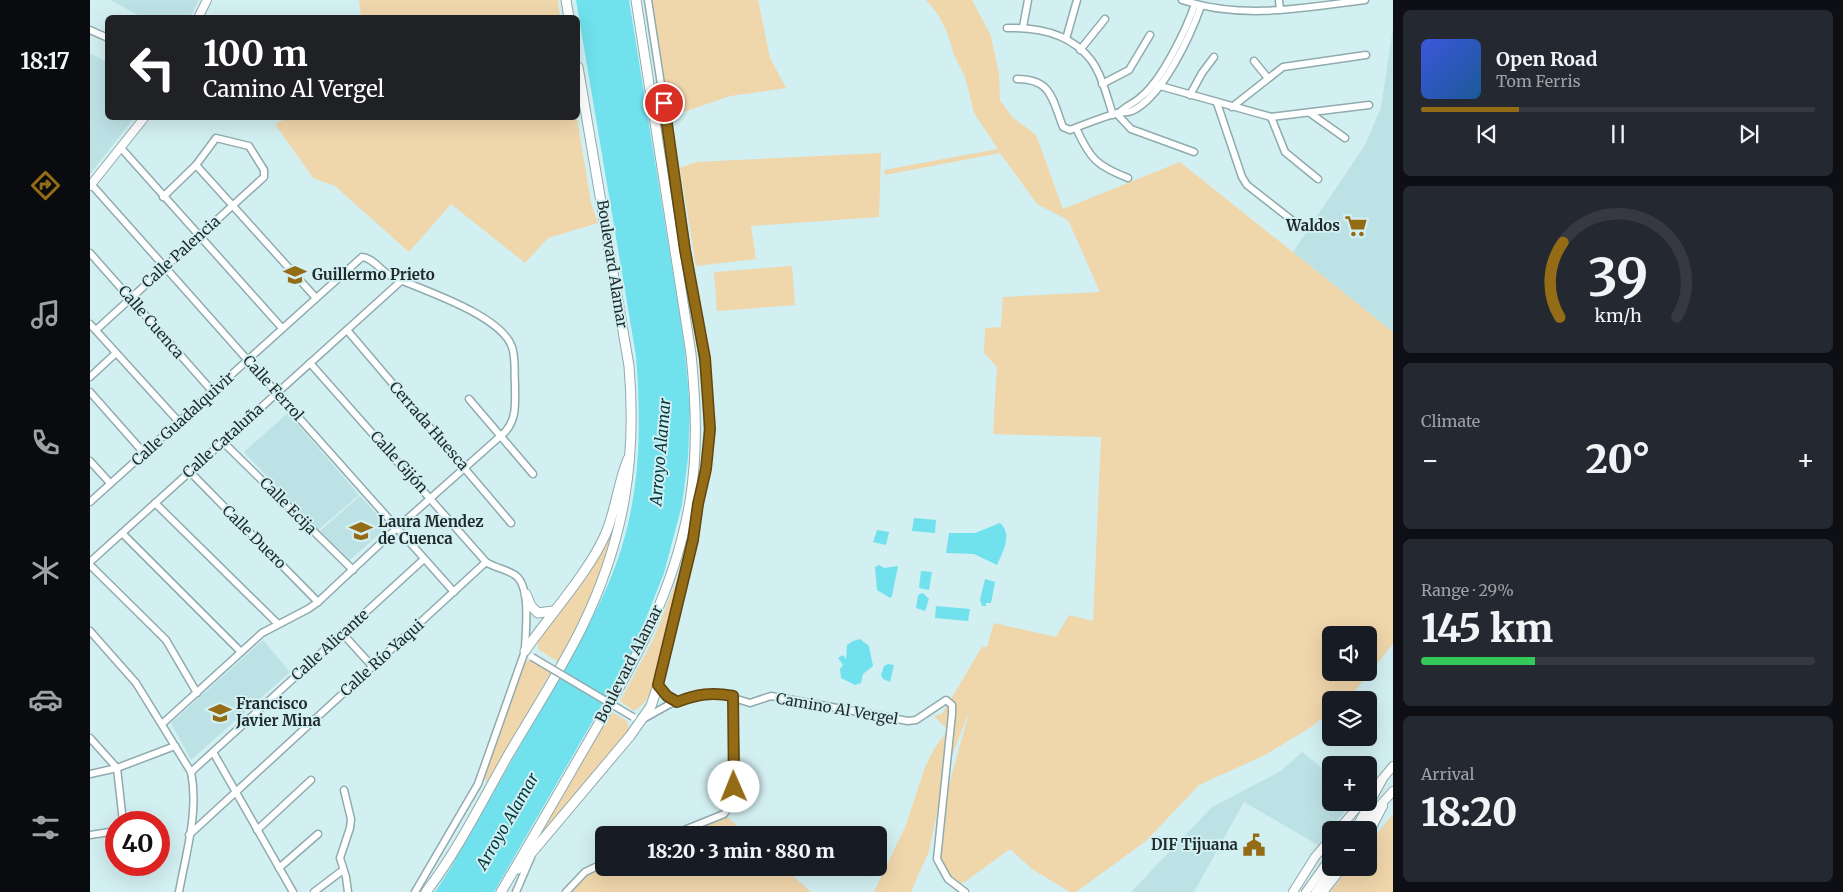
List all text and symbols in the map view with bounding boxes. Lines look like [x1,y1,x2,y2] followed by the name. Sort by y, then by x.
[203,32,308,76] text: 100 m
[120,35,185,100] icon: left
[20,47,70,75] text: 18:17
[1496,47,1598,71] text: Open Road
[1496,71,1581,91] text: Tom Ferris
[203,75,384,103] text: Camino Al Vergel
[643,82,685,124] pin
[650,89,678,117] icon: arrive
[1473,120,1501,148] icon: previous
[1604,120,1632,148] icon: pause
[1735,120,1763,148] icon: next
[28,168,63,203] icon: directions
[593,198,632,330] street label: Boulevard Alamar
[137,211,224,292] street label: Calle Palencia
[1343,213,1369,239] supermarket icon: Waldos
[1285,216,1340,235] place label: Waldos
[1588,245,1648,310] text: 39
[282,262,308,288] school or university icon: Guillermo Prieto
[312,265,435,284] place label: Guillermo Prieto
[114,281,188,362] street label: Calle Cuenca
[28,297,63,332] icon: music
[1594,304,1642,327] text: km/h
[239,351,308,425] street label: Calle Ferrol
[127,367,238,470] street label: Calle Guadalquivir
[386,377,473,474] street label: Cerrada Huesca
[645,397,675,509] water label: Arroyo Alamar
[178,399,267,482] street label: Calle Cataluña
[1421,411,1480,431] text: Climate
[28,425,63,460] icon: phone
[366,427,432,497] street label: Calle Gijón
[1586,436,1650,483] text: 20°
[1421,442,1440,478] text: −
[1796,442,1815,478] text: +
[256,473,321,538] street label: Calle Ecija
[218,501,290,573] street label: Calle Duero
[378,512,484,548] place label: Laura Mendez de Cuenca
[348,518,374,544] school or university icon: Laura Mendez de Cuenca
[28,553,63,588] icon: climate
[1421,580,1514,600] text: Range · 29%
[591,601,667,726] street label: Boulevard Alamar
[287,605,372,684] street label: Calle Alicante
[1421,605,1553,652] text: 145 km
[336,615,428,700] street label: Calle Río Yaqui
[1322,626,1377,876] map controls
[1322,626,1377,681] button: sound
[28,682,63,717] icon: car
[775,688,900,729] street label: Camino Al Vergel
[1322,691,1377,746] button: layers
[235,694,322,730] place label: Francisco Javier Mina
[207,700,233,726] school or university icon: Francisco Javier Mina
[1322,756,1377,811] button: +
[707,760,759,812] position arrow
[1421,764,1474,784] text: Arrival
[470,769,543,874] water label: Arroyo Alamar
[1421,789,1517,836] text: 18:20
[28,810,63,845] icon: filters
[105,811,170,876] speed limit sign: 40
[1322,821,1377,876] button: −
[1241,832,1267,858] public building icon: DIF Tijuana
[1151,835,1239,854] place label: DIF Tijuana
[647,839,835,863] text: 18:20 · 3 min · 880 m

